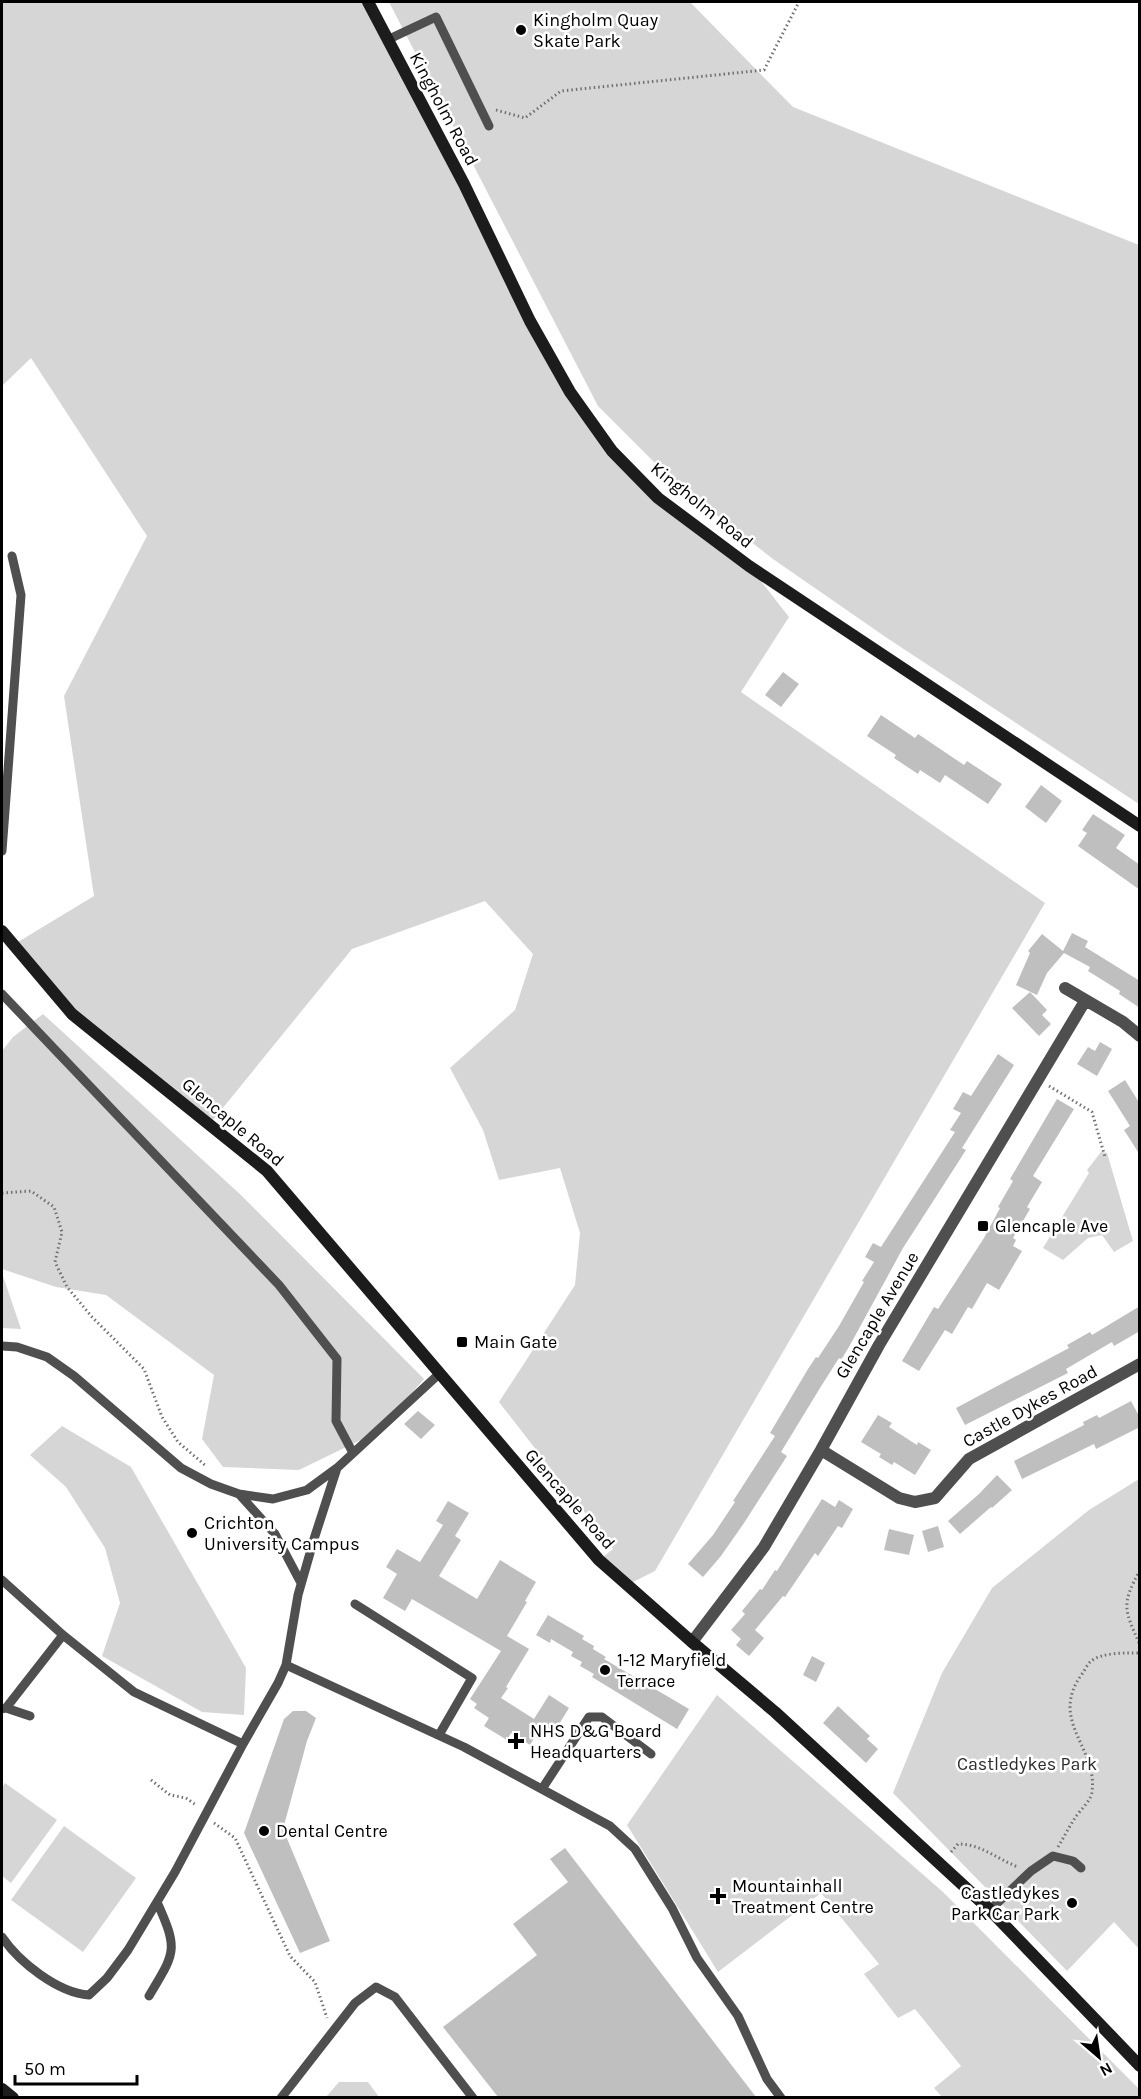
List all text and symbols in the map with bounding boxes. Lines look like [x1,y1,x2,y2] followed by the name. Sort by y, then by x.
[533,9,659,52] place label: Kingholm Quay Skate Park
[514,23,528,37] marker: Kingholm Quay Skate Park
[405,48,483,170] street label: Kingholm Road
[646,457,758,553] street label: Kingholm Road
[177,1073,289,1171] street label: Glencaple Road
[995,1215,1108,1237] place label: Glencaple Ave
[976,1219,990,1233] marker: Glencaple Ave
[830,1248,924,1382] street label: Glencaple Avenue
[474,1331,557,1353] place label: Main Gate
[455,1335,469,1349] marker: Main Gate
[959,1360,1101,1452] street label: Castle Dykes Road
[520,1444,620,1554] street label: Glencaple Road
[204,1512,360,1555] place label: Crichton University Campus
[185,1526,199,1540] marker: Crichton University Campus
[617,1649,726,1692] place label: 1-12 Maryfield Terrace
[598,1663,612,1677] marker: 1-12 Maryfield Terrace
[530,1720,662,1763] place label: NHS D&G Board Headquarters
[507,1732,525,1750] marker: NHS D&G Board Headquarters
[957,1753,1097,1775] park label: Castledykes Park
[276,1820,388,1842] place label: Dental Centre
[257,1824,271,1838] marker: Dental Centre
[732,1875,874,1918] place label: Mountainhall Treatment Centre
[951,1882,1060,1925] place label: Castledykes Park Car Park
[709,1887,727,1905] marker: Mountainhall Treatment Centre
[1065,1896,1079,1910] marker: Castledykes Park Car Park
[1069,2027,1129,2087] north arrow
[15,2048,136,2086] scale bar
[24,2058,66,2080] text: 50 m
[1096,2059,1116,2081] text: N

